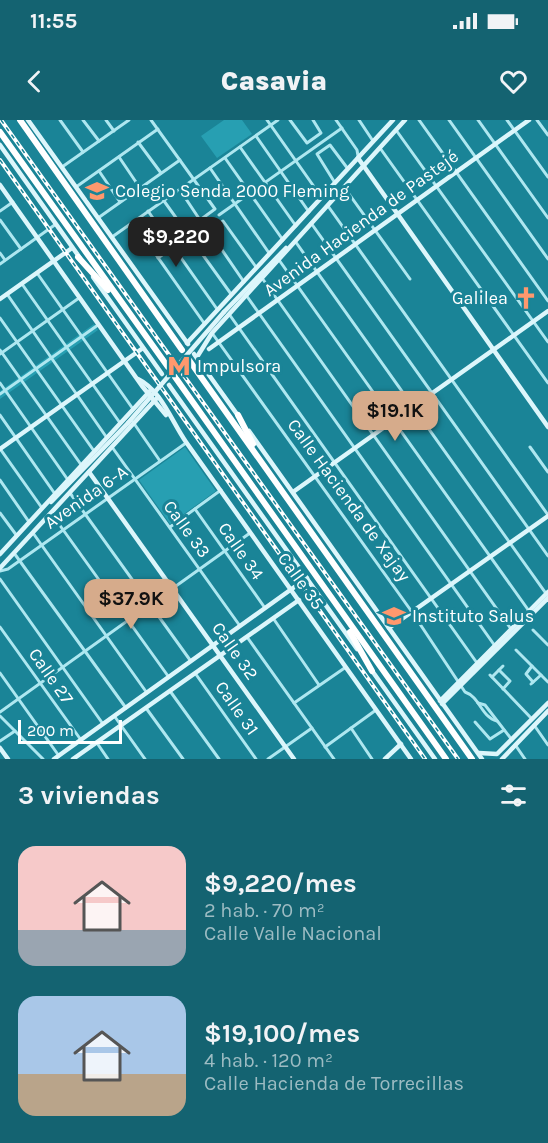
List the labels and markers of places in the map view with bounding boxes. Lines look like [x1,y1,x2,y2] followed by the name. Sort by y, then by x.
[84,178,110,204] school or university icon: Colegio Senda 2000 Fleming
[115,180,349,202] place label: Colegio Senda 2000 Fleming
[127,217,225,268] pin: $9,220
[513,285,539,311] church icon: Galilea
[452,287,508,309] place label: Galilea
[166,353,192,379] metro station icon: Impulsora
[197,355,281,377] place label: Impulsora
[346,391,444,442] pin: $19.1K
[82,579,180,630] pin: $37.9K
[381,603,407,629] school or university icon: Instituto Salus
[412,605,534,627] place label: Instituto Salus

